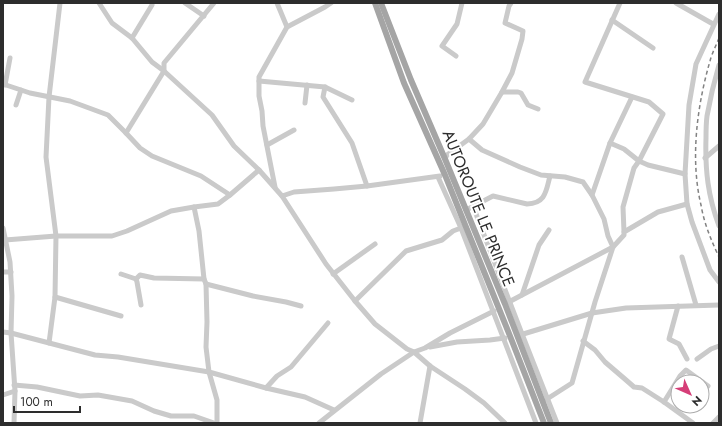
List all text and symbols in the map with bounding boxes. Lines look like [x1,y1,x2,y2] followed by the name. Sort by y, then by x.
[437,126,521,290] street label: AUTOROUTE LE PRINCE
[670,374,710,414] north arrow
[14,388,80,414] scale bar
[688,392,706,410] text: N
[20,393,53,411] text: 100 m

